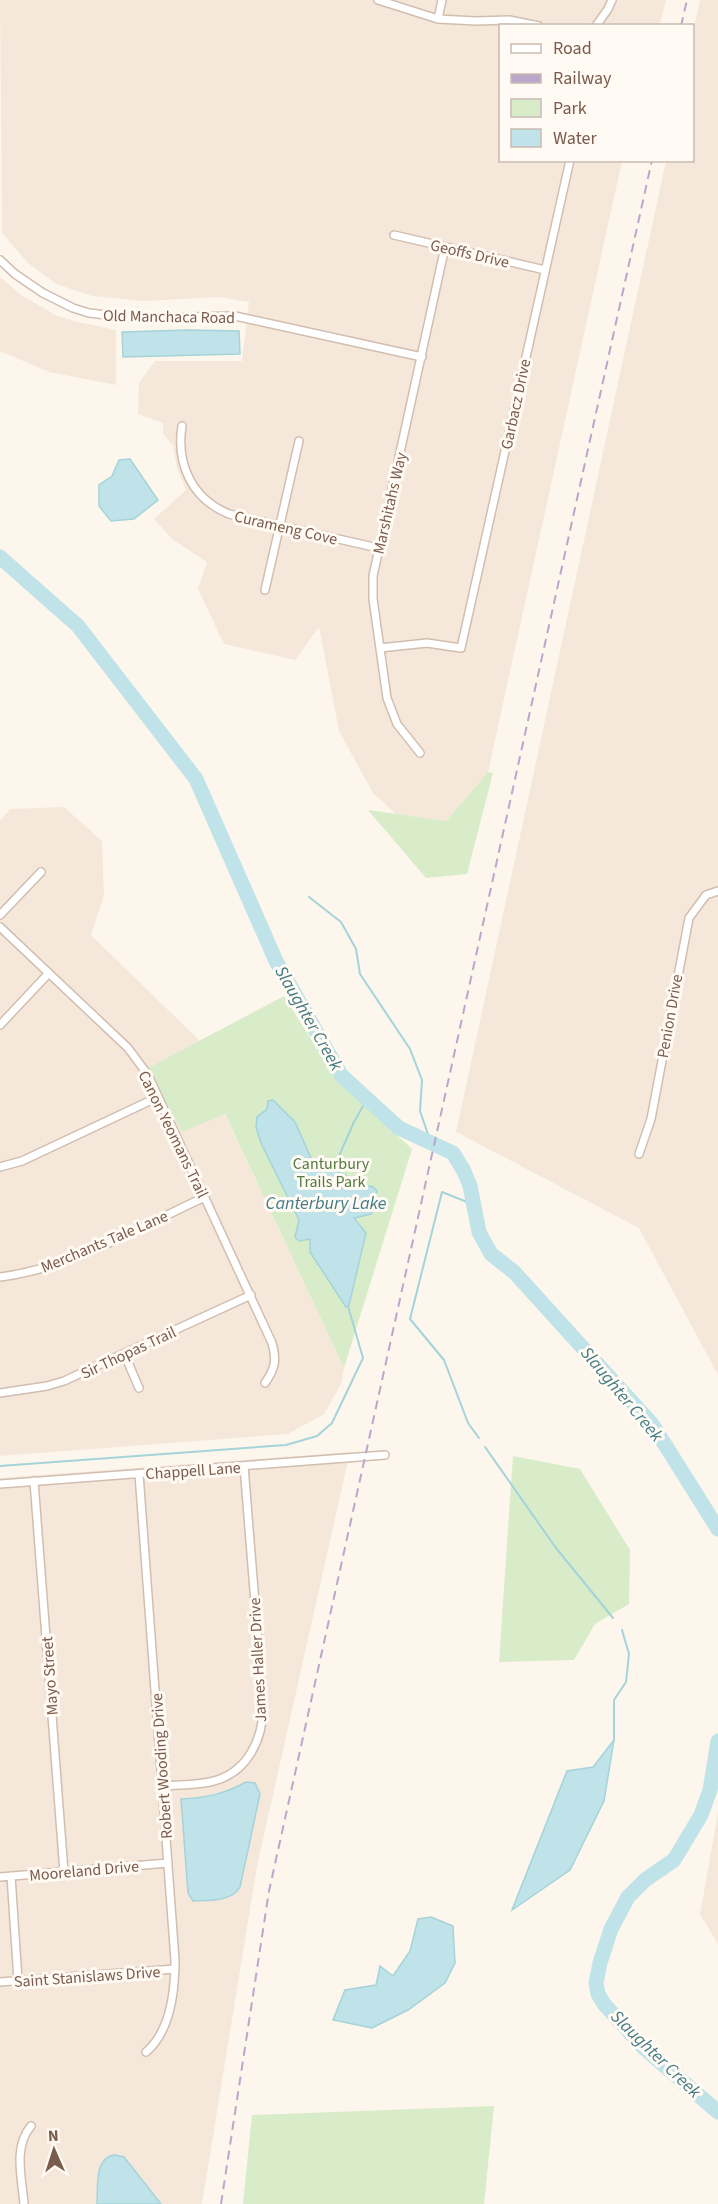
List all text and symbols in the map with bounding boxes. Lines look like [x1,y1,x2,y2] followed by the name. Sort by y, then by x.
[499,24,694,162] legend
[553,36,592,61] text: Road
[553,66,612,91] text: Railway
[553,96,587,121] text: Park
[553,126,597,151] text: Water
[428,234,511,274] street label: Geoffs Drive
[103,305,235,329] street label: Old Manchaca Road
[496,357,536,452] street label: Garbacz Drive
[368,450,413,556] street label: Marshitahs Way
[232,505,340,551] street label: Curameng Cove
[268,961,349,1076] water label: Slaughter Creek
[652,973,688,1060] street label: Penion Drive
[133,1067,214,1202] street label: Canon Yeomans Trail
[293,1153,370,1193] park label: Canturbury Trails Park
[265,1191,387,1216] water label: Canterbury Lake
[37,1205,171,1279] street label: Merchants Tale Lane
[77,1321,180,1385] street label: Sir Thopas Trail
[574,1341,669,1448] water label: Slaughter Creek
[145,1457,242,1485] street label: Chappell Lane
[244,1597,272,1723] street label: James Haller Drive
[36,1635,64,1716] street label: Mayo Street
[146,1692,178,1840] street label: Robert Wooding Drive
[28,1855,140,1887] street label: Mooreland Drive
[13,1961,161,1993] street label: Saint Stanislaws Drive
[605,2005,707,2104] water label: Slaughter Creek
[24,2120,84,2180] north arrow
[47,2125,59,2147] text: N

